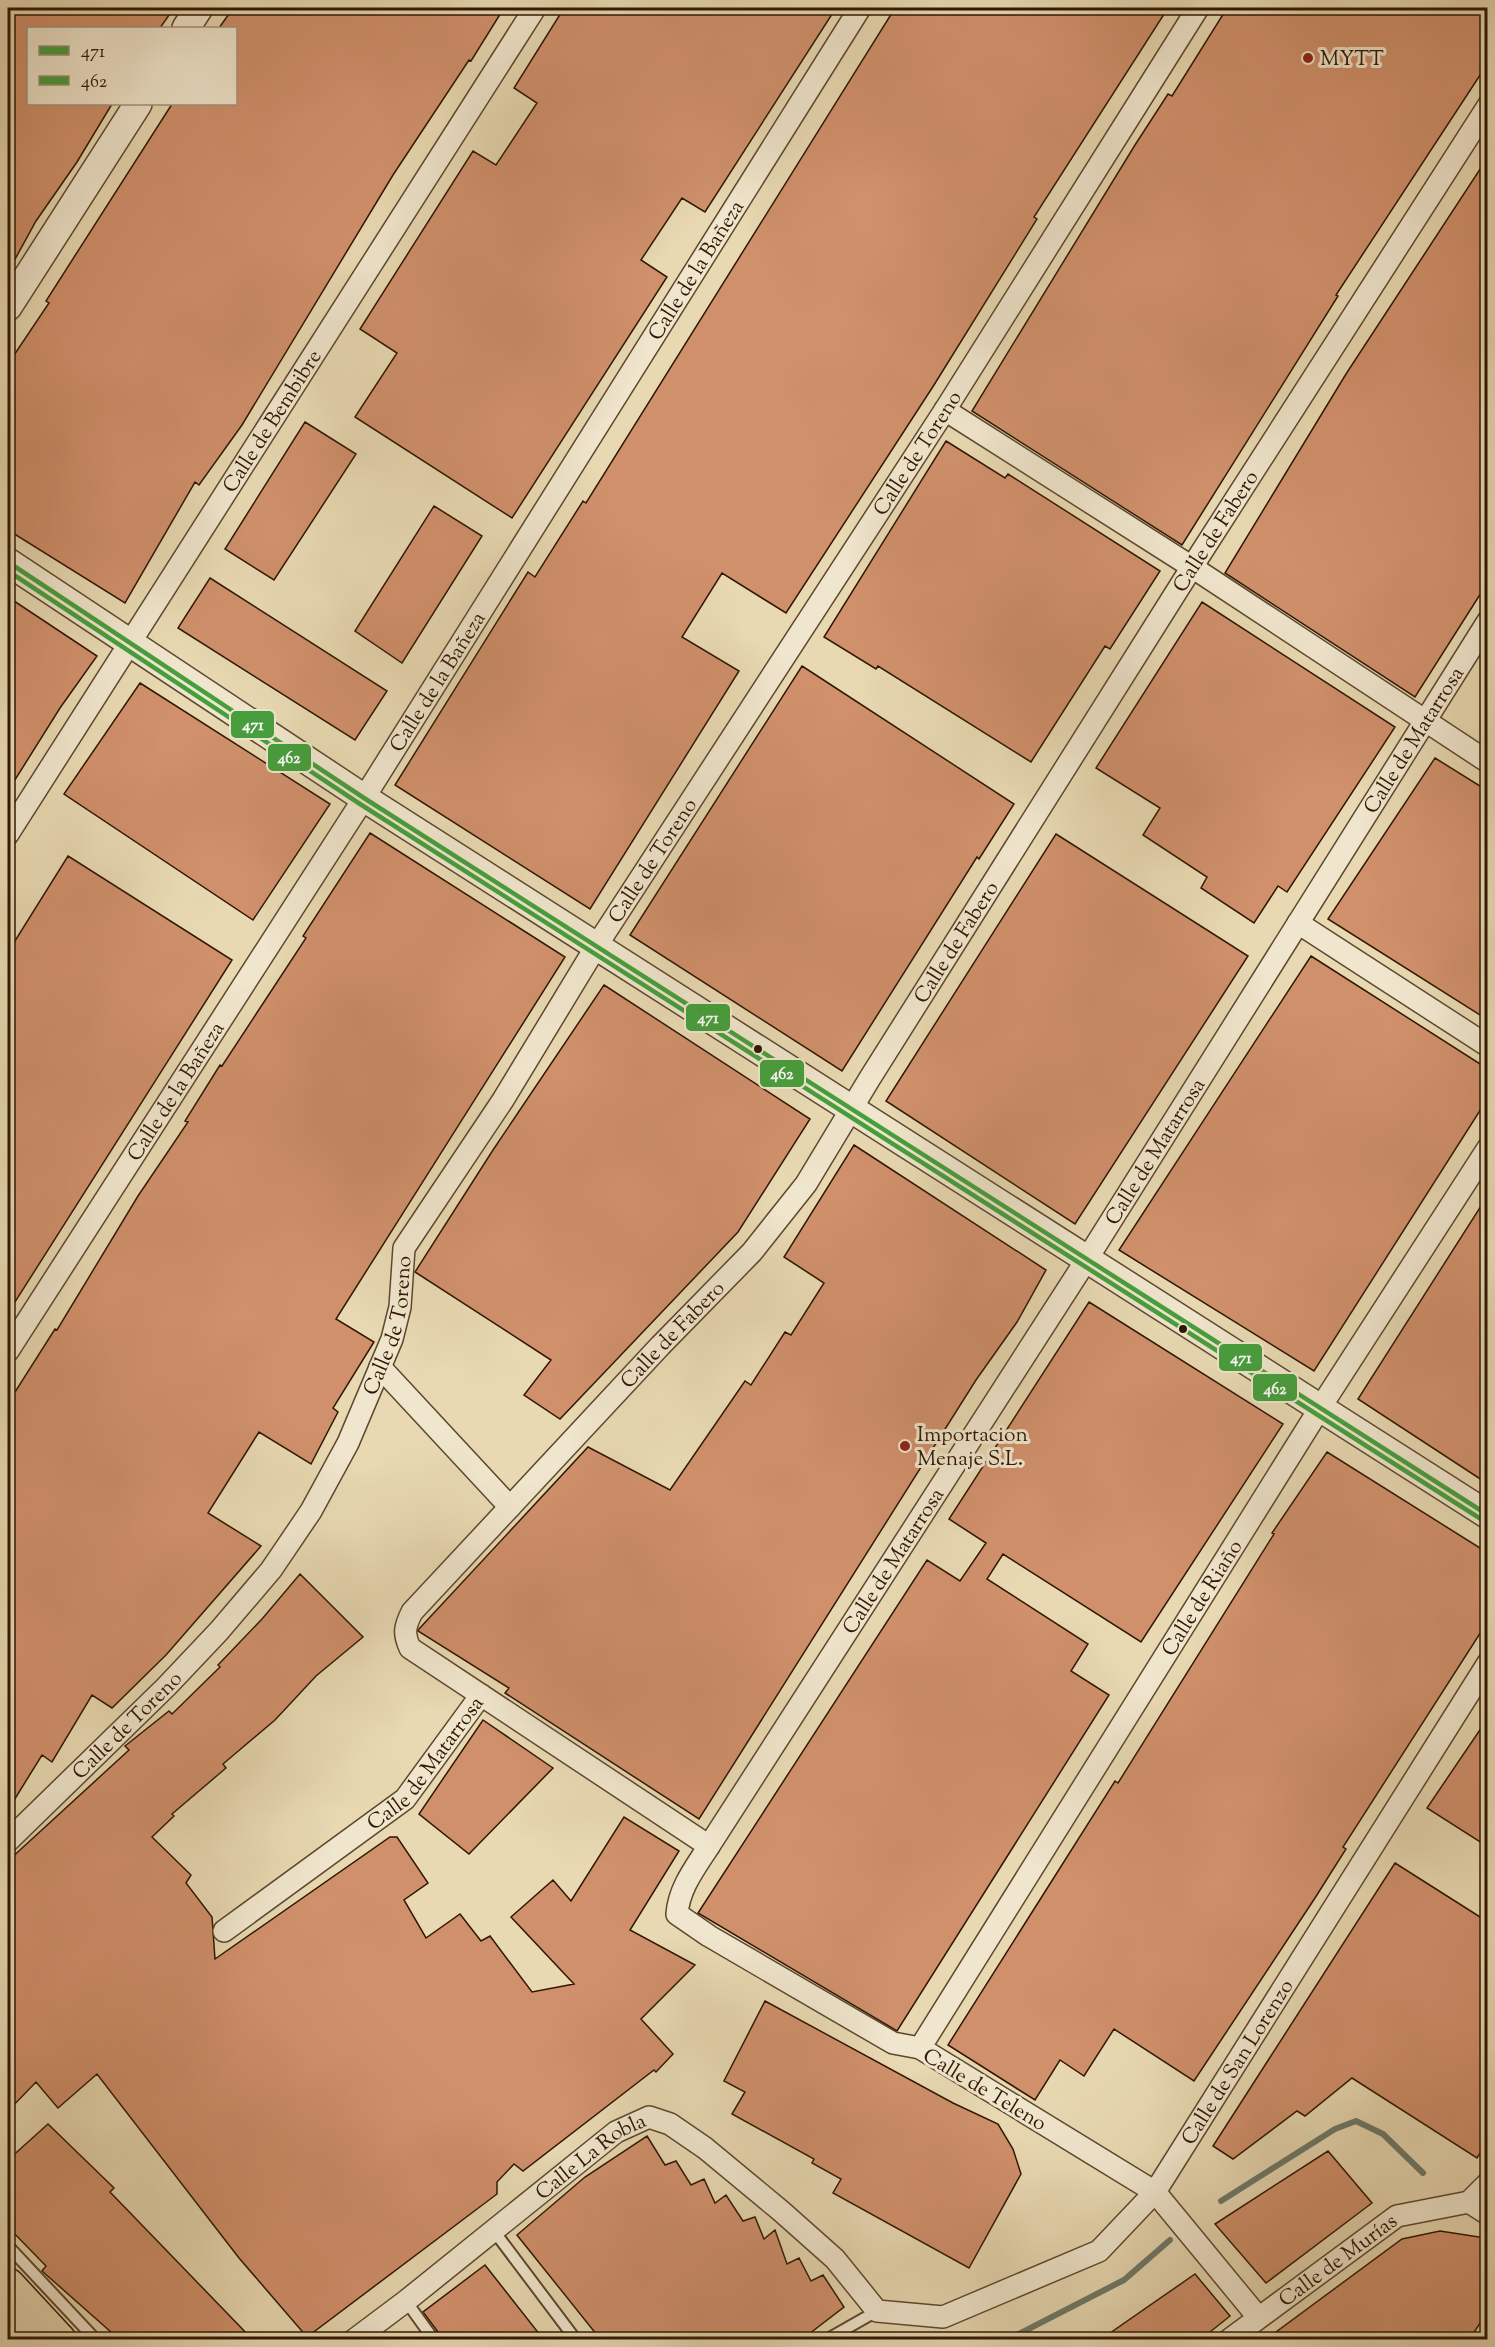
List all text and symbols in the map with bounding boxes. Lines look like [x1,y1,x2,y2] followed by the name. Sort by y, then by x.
[27,27,237,105] legend
[81,40,105,66] text: 471
[1320,45,1384,75] place label: MYTT
[1301,51,1315,65] marker: MYTT
[81,70,108,96] text: 462
[642,195,753,347] street label: Calle de la Bañeza
[216,344,330,499] street label: Calle de Bembibre
[867,386,970,522] street label: Calle de Toreno
[1167,465,1267,599] street label: Calle de Fabero
[383,606,494,759] street label: Calle de la Bañeza
[1357,661,1473,820] street label: Calle de Matarrosa
[230,710,275,739] line badge: 471
[241,715,264,738] text: 471
[267,743,312,772] line badge: 462
[276,748,301,771] text: 462
[602,793,706,930] street label: Calle de Toreno
[907,876,1007,1010] street label: Calle de Fabero
[685,1003,731,1032] line badge: 471
[696,1008,719,1031] text: 471
[121,1016,233,1168] street label: Calle de la Bañeza
[752,1043,764,1055] unlabelled marker
[759,1059,805,1088] line badge: 462
[769,1064,794,1087] text: 462
[1099,1073,1214,1232] street label: Calle de Matarrosa
[357,1255,420,1400] street label: Calle de Toreno
[614,1275,733,1396] street label: Calle de Fabero
[1177,1323,1189,1335] unlabelled marker
[1218,1343,1263,1372] line badge: 471
[1229,1348,1252,1371] text: 471
[1252,1373,1298,1402] line badge: 462
[1262,1379,1287,1402] text: 462
[917,1421,1028,1475] place label: Importacion Menaje S.L.
[898,1439,912,1453] marker: Importacion Menaje S.L.
[836,1483,953,1641] street label: Calle de Matarrosa
[1155,1535,1251,1663] street label: Calle de Riaño
[66,1666,190,1788] street label: Calle de Toreno
[362,1691,492,1839] street label: Calle de Matarrosa
[1175,1974,1302,2152] street label: Calle de San Lorenzo
[916,2042,1052,2140] street label: Calle de Teleno
[530,2107,652,2208] street label: Calle La Robla
[1273,2208,1404,2315] street label: Calle de Murías

